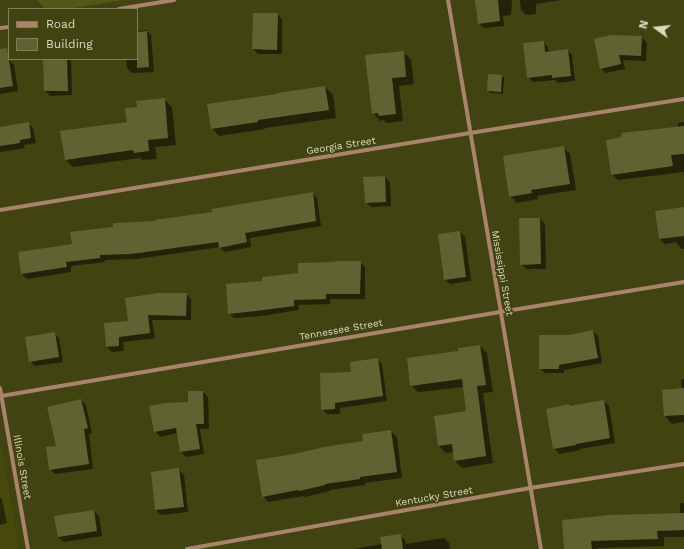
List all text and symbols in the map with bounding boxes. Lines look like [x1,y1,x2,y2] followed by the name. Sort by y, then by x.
[8,8,138,60] legend
[636,8,676,48] north arrow
[46,17,75,31] text: Road
[637,19,651,30] text: N
[46,37,93,51] text: Building
[305,135,377,157] street label: Georgia Street
[489,229,515,317] street label: Mississippi Street
[298,317,384,343] street label: Tennessee Street
[10,434,34,500] street label: Illinois Street
[394,484,474,510] street label: Kentucky Street

